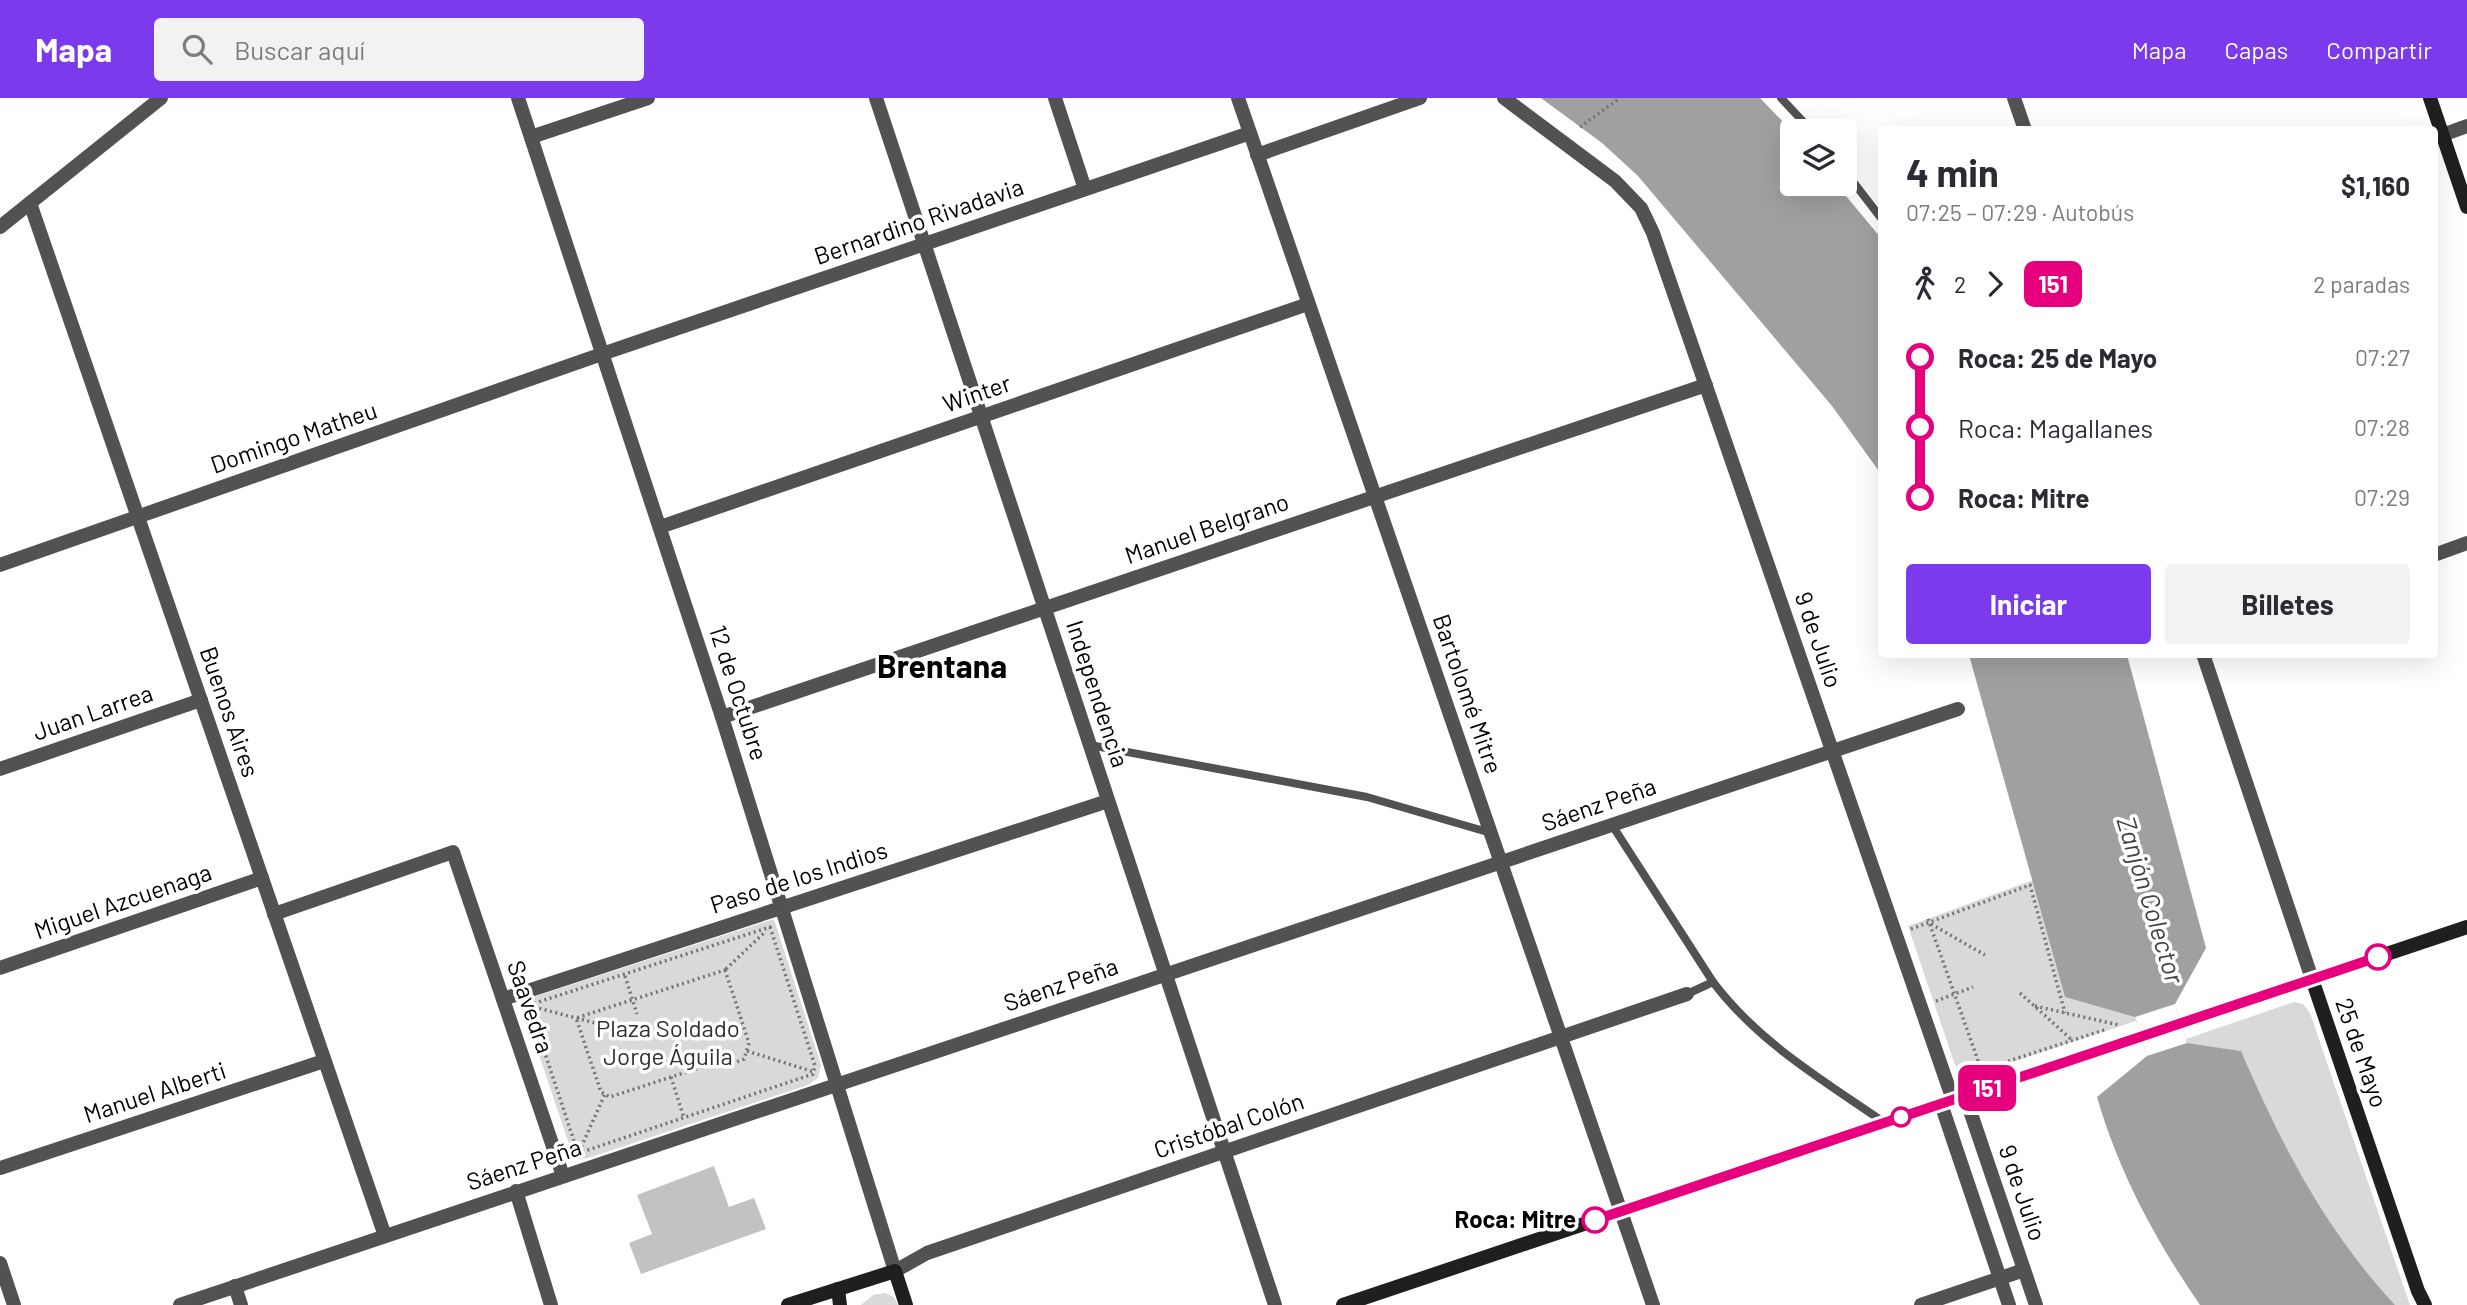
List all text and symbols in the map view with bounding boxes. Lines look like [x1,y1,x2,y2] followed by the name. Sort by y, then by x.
[154,18,644,81] search box
[35,29,112,69] text: Mapa
[178,30,216,68] icon: search
[234,34,365,65] text: Buscar aquí
[2132,35,2187,64] text: Mapa
[2225,35,2288,64] text: Capas
[2326,35,2432,64] text: Compartir
[1780,119,1857,196] map controls
[1780,119,1857,196] button: layers
[1906,149,1999,195] text: 4 min
[2341,170,2410,201] text: $1,160
[810,171,1027,270] street label: Bernardino Rivadavia
[1906,198,2134,226] text: 07:25 – 07:29 · Autobús
[1906,265,1944,303] icon: walk
[1976,265,2014,303] icon: forward
[2038,269,2068,298] text: 151
[1954,270,1966,298] text: 2
[2313,270,2410,298] text: 2 paradas
[1958,342,2157,373] text: Roca: 25 de Mayo
[2355,343,2410,371] text: 07:27
[939,367,1015,418] street label: Winter
[207,395,381,479] street label: Domingo Matheu
[1958,412,2153,443] text: Roca: Magallanes
[2354,413,2410,441] text: 07:28
[1958,482,2090,513] text: Roca: Mitre
[2354,483,2410,511] text: 07:29
[1121,486,1292,569] street label: Manuel Belgrano
[1906,564,2151,644] button: Iniciar
[2165,564,2410,644] button: Billetes
[1790,588,1849,691] street label: 9 de Julio
[1428,610,1509,777] street label: Bartolomé Mitre
[1061,616,1136,771] street label: Independencia
[704,621,775,764] street label: 12 de Octubre
[195,643,266,781] street label: Buenos Aires
[877,646,1007,684] district label: Brentana
[29,678,156,746] street label: Juan Larrea
[1538,770,1659,837] street label: Sáenz Peña
[2111,812,2192,987] water label: Zanjón Colector
[706,834,891,919] street label: Paso de los Indios
[30,857,215,945] street label: Miguel Azcuenaga
[2365,944,2391,970] unlabelled marker
[1000,950,1121,1017] street label: Sáenz Peña
[502,956,561,1057] street label: Saavedra
[2330,994,2395,1111] street label: 25 de Mayo
[596,1013,740,1070] park label: Plaza Soldado Jorge Águila
[80,1055,229,1128] street label: Manuel Alberti
[1947,1065,2027,1111] line badge: 151
[1972,1073,2002,1102] text: 151
[1150,1085,1307,1164] street label: Cristóbal Colón
[1891,1107,1911,1127] unlabelled marker
[462,1131,585,1196] street label: Sáenz Peña
[1994,1141,2053,1244] street label: 9 de Julio
[1455,1204,1576,1233] place label: Roca: Mitre
[1582,1207,1608,1233] marker: Roca: Mitre

